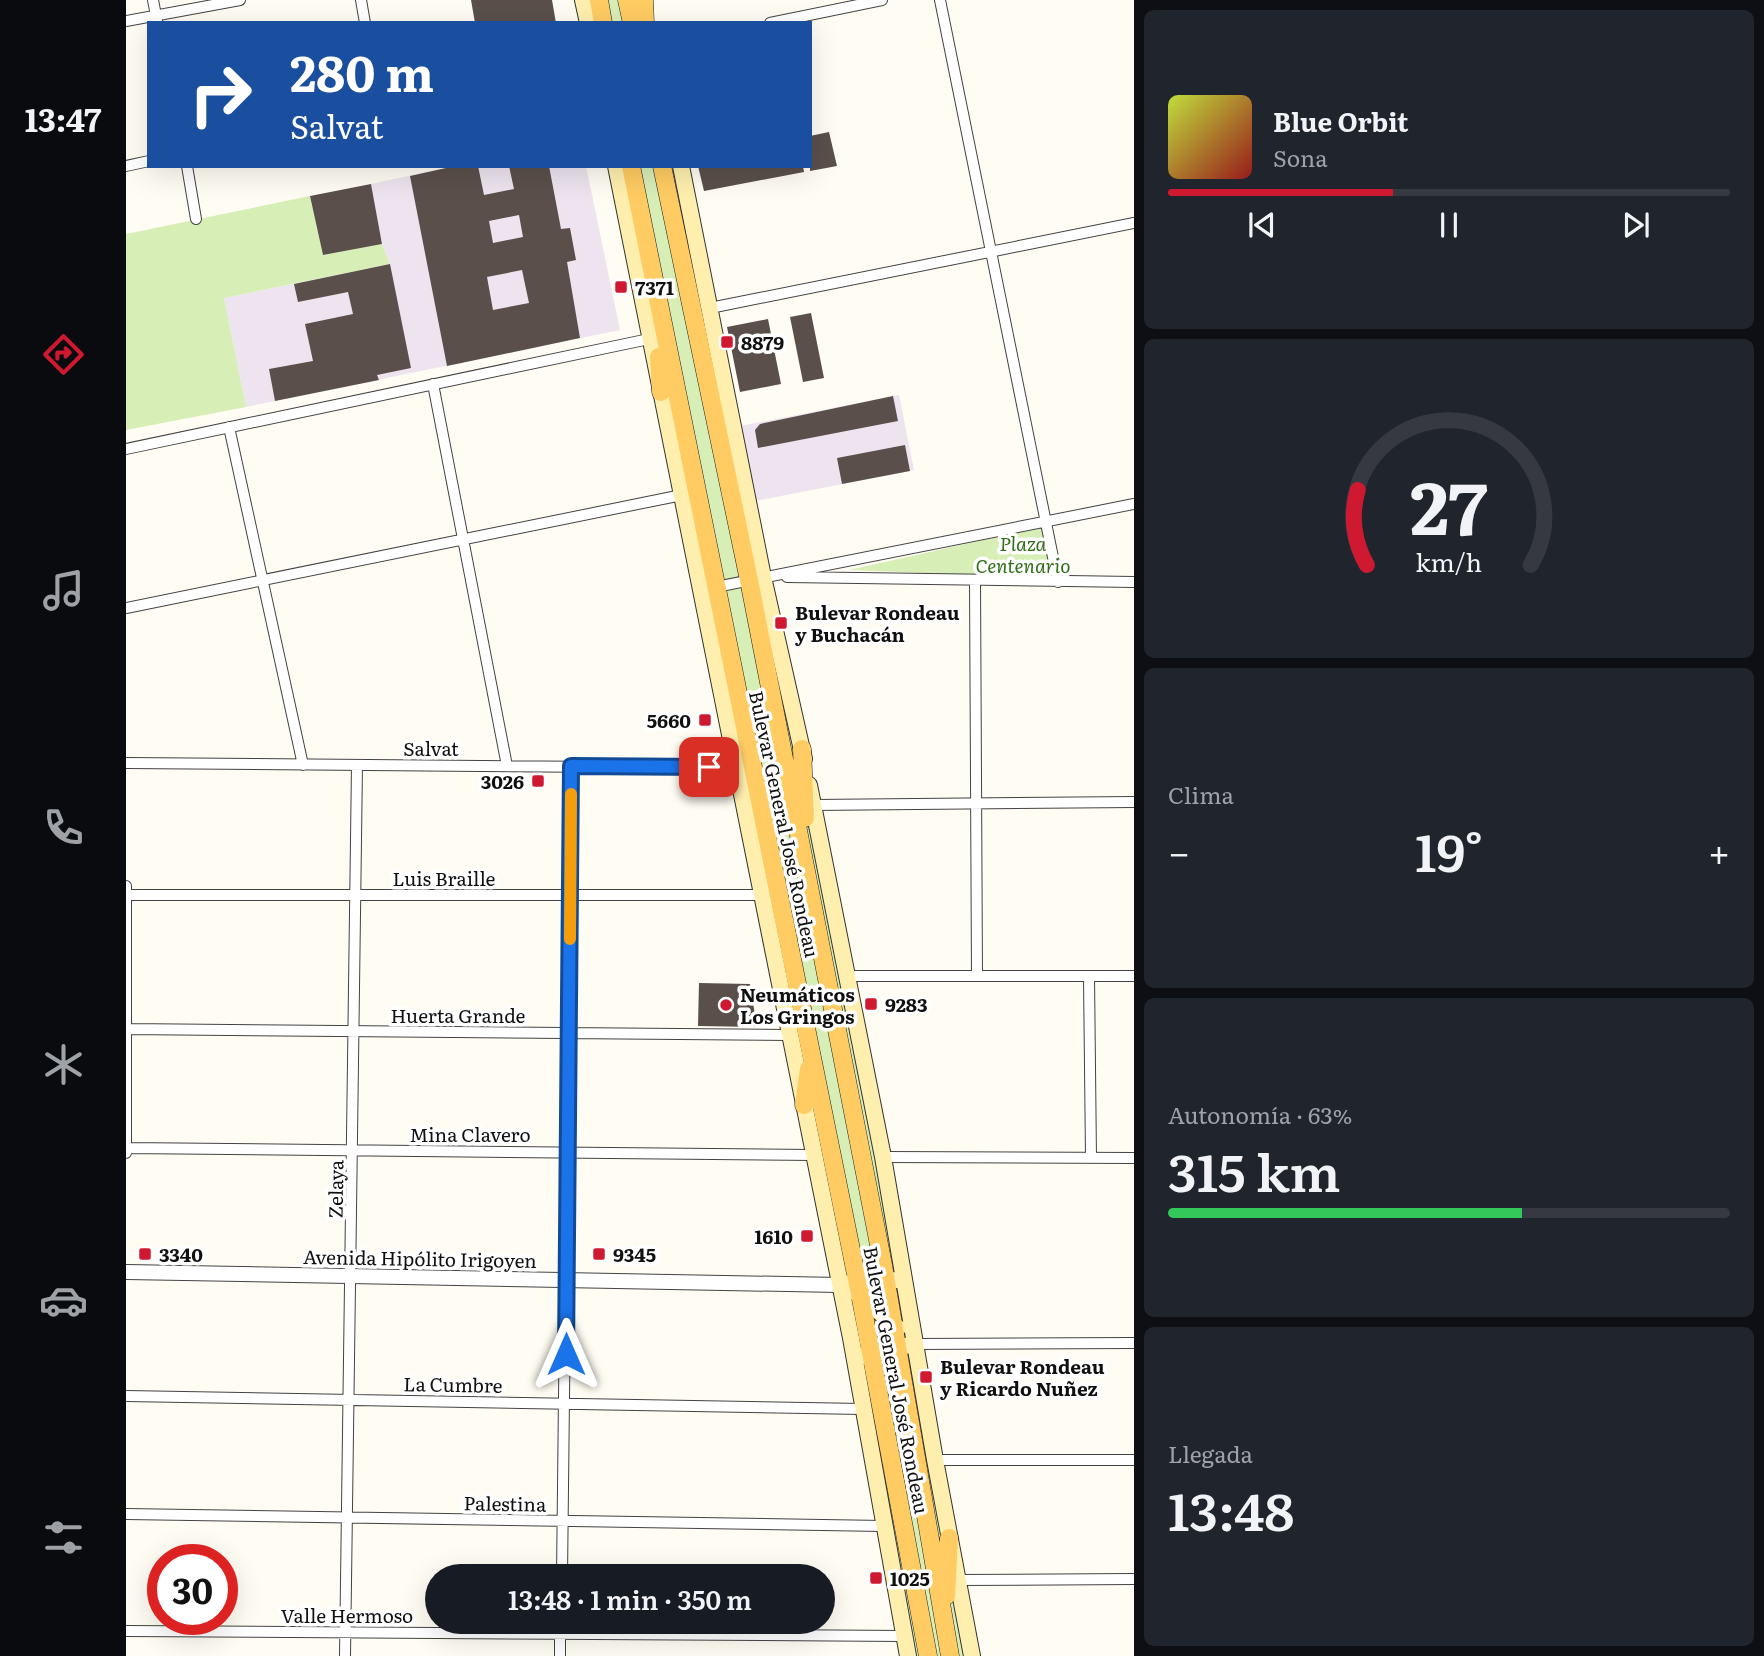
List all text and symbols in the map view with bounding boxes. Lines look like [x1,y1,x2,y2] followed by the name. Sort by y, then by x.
[290,34,434,107] text: 280 m
[175,49,266,140] icon: right
[25,94,101,142] text: 13:47
[290,101,383,149] text: Salvat
[1273,101,1408,140] text: Blue Orbit
[1273,140,1328,174] text: Sona
[1243,206,1281,244] icon: previous
[1430,206,1468,244] icon: pause
[1617,206,1655,244] icon: next
[635,273,674,301] place label: 7371
[613,279,629,295] marker: 7371
[741,328,784,356] place label: 8879
[39,330,88,379] icon: directions
[719,334,735,350] marker: 8879
[1410,449,1488,557] text: 27
[976,529,1070,579] park label: Plaza Centenario
[1416,543,1482,580] text: km/h
[39,566,88,615] icon: music
[795,598,960,648] place label: Bulevar Rondeau y Buchacán
[773,615,789,631] marker: Bulevar Rondeau y Buchacán
[743,688,827,960] street label: Bulevar General José Rondeau
[647,706,691,734] place label: 5660
[697,712,713,728] marker: 5660
[403,734,459,762] street label: Salvat
[679,737,739,797] pin
[690,748,728,786] icon: arrive
[481,767,524,795] place label: 3026
[530,773,546,789] marker: 3026
[1168,777,1234,811] text: Clima
[39,803,88,852] icon: phone
[1415,811,1483,888] text: 19°
[1168,822,1190,879] text: −
[1708,822,1730,879] text: +
[393,864,496,892] street label: Luis Braille
[740,980,855,1030] place label: Neumáticos Los Gringos
[885,990,928,1018] place label: 9283
[863,996,879,1012] marker: 9283
[718,997,734,1013] marker: Neumáticos Los Gringos
[391,1001,526,1029] street label: Huerta Grande
[39,1040,88,1089] icon: climate
[1168,1097,1352,1131] text: Autonomía · 63%
[409,1120,531,1148] street label: Mina Clavero
[1168,1131,1341,1208] text: 315 km
[320,1159,350,1219] street label: Zelaya
[754,1222,793,1250] place label: 1610
[799,1228,815,1244] marker: 1610
[159,1240,203,1268] place label: 3340
[613,1240,656,1268] place label: 9345
[303,1242,537,1274] street label: Avenida Hipólito Irigoyen
[857,1244,937,1516] street label: Bulevar General José Rondeau
[137,1246,153,1262] marker: 3340
[591,1246,607,1262] marker: 9345
[39,1276,88,1325] icon: car
[529,1317,603,1391] position arrow
[940,1352,1105,1402] place label: Bulevar Rondeau y Ricardo Nuñez
[403,1369,503,1399] street label: La Cumbre
[918,1369,934,1385] marker: Bulevar Rondeau y Ricardo Nuñez
[1168,1436,1253,1470] text: Llegada
[1168,1470,1294,1547] text: 13:48
[463,1488,547,1518] street label: Palestina
[39,1513,88,1562] icon: filters
[147,1544,238,1635] speed limit sign: 30
[890,1564,930,1592] place label: 1025
[868,1570,884,1586] marker: 1025
[508,1579,752,1618] text: 13:48 · 1 min · 350 m
[281,1601,413,1629] street label: Valle Hermoso

